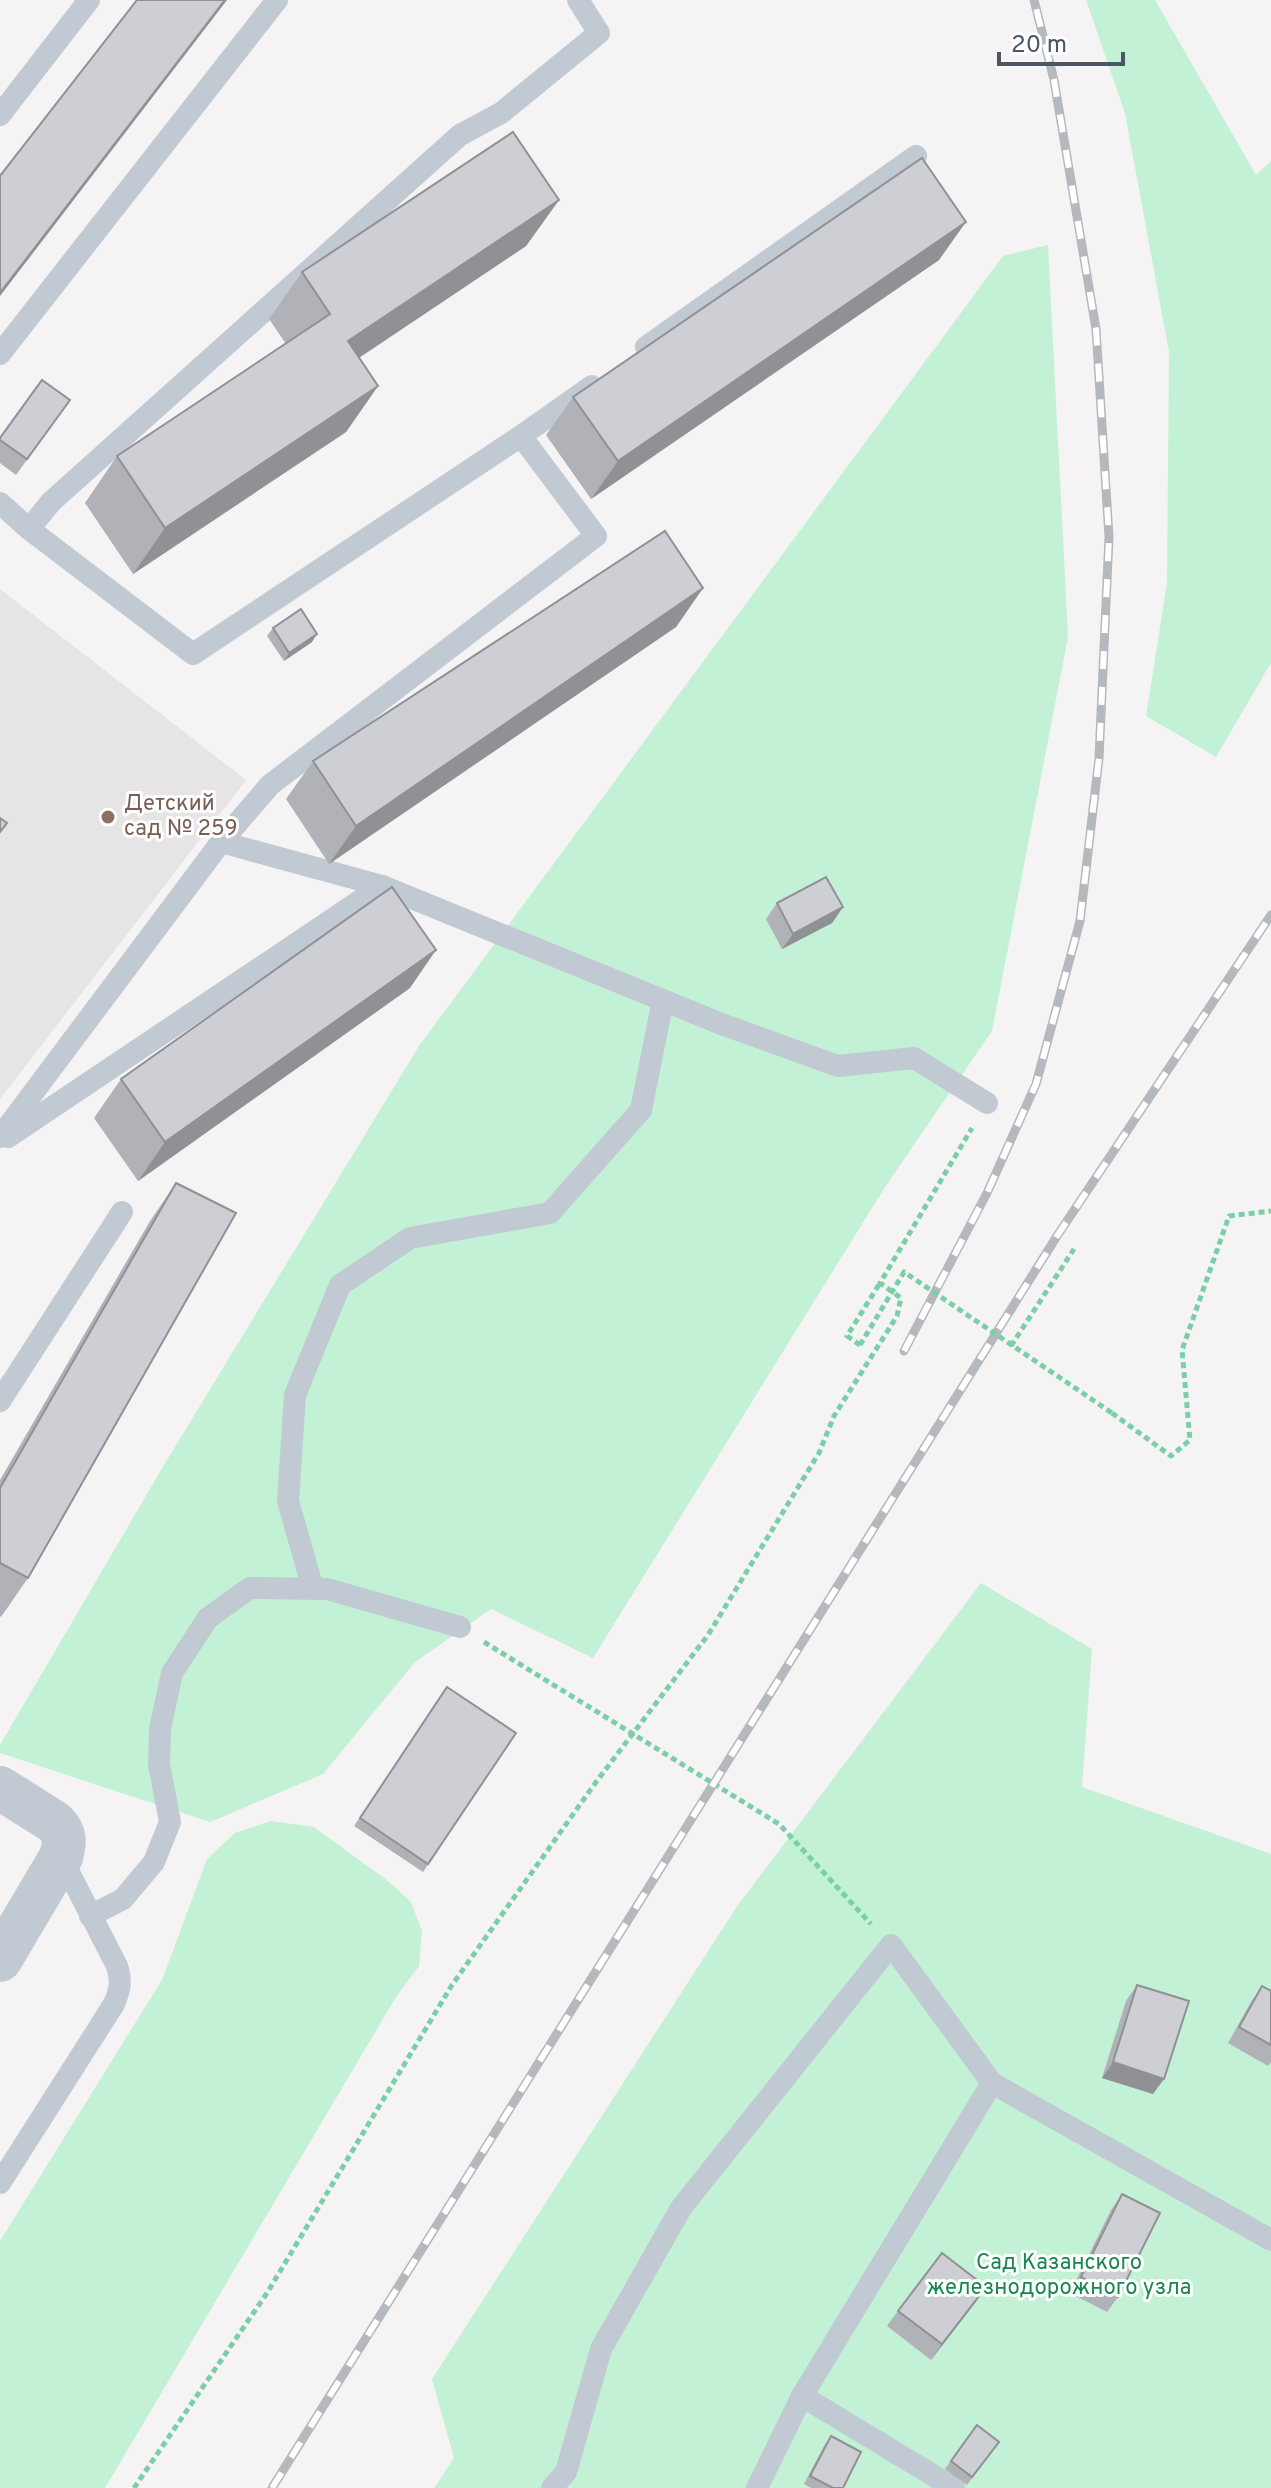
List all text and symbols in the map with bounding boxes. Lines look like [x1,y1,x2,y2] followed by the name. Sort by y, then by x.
[999,16,1123,66] scale bar
[1011,31,1067,61] text: 20 m
[124,791,238,843] place label: Детский сад № 259
[99,808,117,826] marker: Детский сад № 259
[927,2250,1191,2302] park label: Сад Казанского железнодорожного узла

